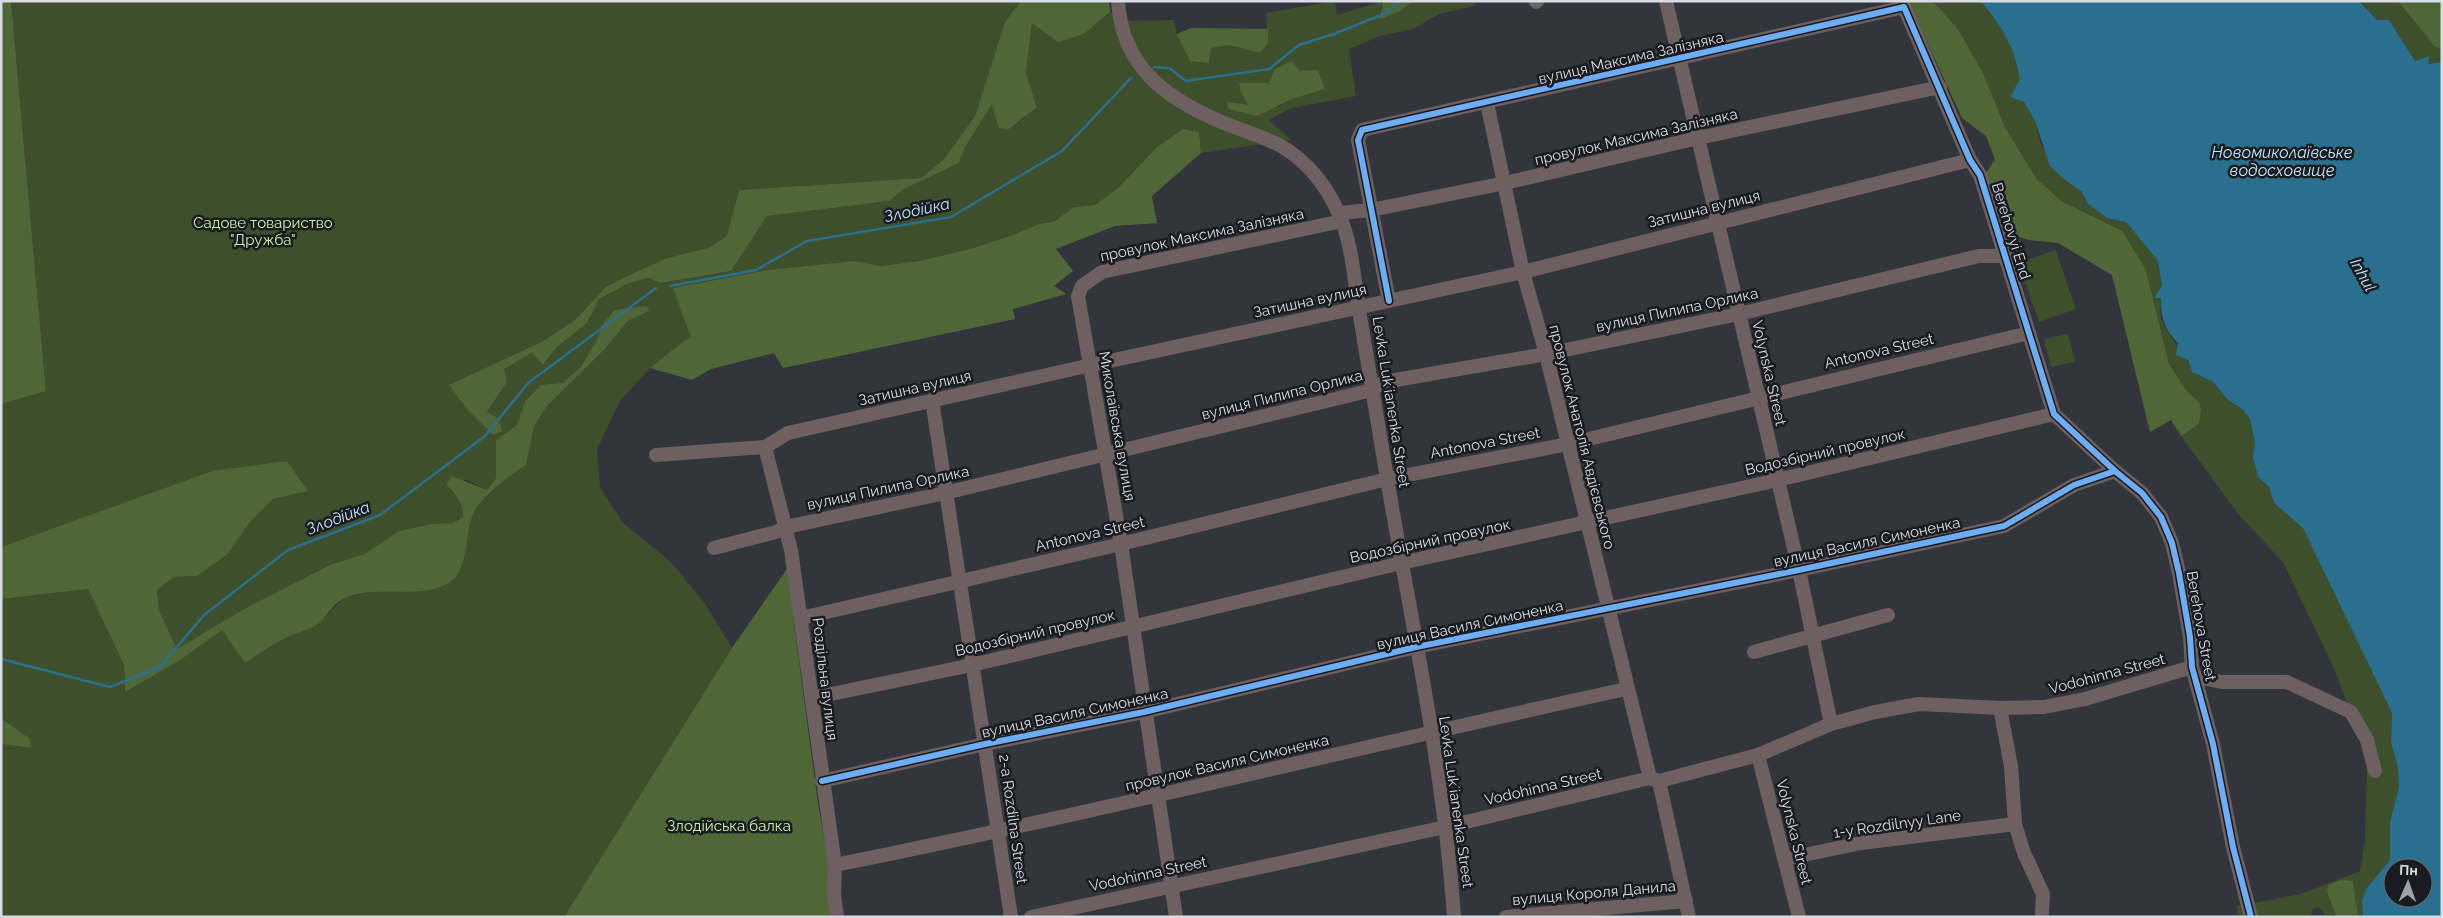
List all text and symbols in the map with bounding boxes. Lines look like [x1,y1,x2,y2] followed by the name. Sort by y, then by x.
[1537,28,1725,88] street label: вулиця Максима Залізняка
[1533,105,1739,169] street label: провулок Максима Залізняка
[2212,143,2353,180] water label: Новомиколаївське водосховище
[1988,180,2034,282] street label: Berehovyi End
[1646,186,1762,232] street label: Затишна вулиця
[882,194,952,226] water label: Злодійка
[1099,205,1305,265] street label: провулок Максима Залізняка
[193,214,333,249] park label: Садове товариство "Дружба"
[2346,255,2380,295] water label: Inhul
[1252,280,1368,322] street label: Затишна вулиця
[1594,284,1760,336] street label: вулиця Пилипа Орлика
[1369,315,1413,489] street label: Levka Lukʼianenka Street
[1748,319,1790,427] street label: Volynska Street
[1545,323,1619,551] street label: провулок Анатолія Авдієвського
[1823,330,1935,372] street label: Antonova Street
[1095,350,1139,502] street label: Миколаївська вулиця
[857,366,973,410] street label: Затишна вулиця
[1200,366,1364,424] street label: вулиця Пилипа Орлика
[1429,424,1541,462] street label: Antonova Street
[1743,425,1907,479] street label: Водозбірний провулок
[805,462,971,514] street label: вулиця Пилипа Орлика
[304,497,373,539] water label: Злодійка
[1034,513,1146,555] street label: Antonova Street
[1772,513,1962,571] street label: вулиця Василя Симоненка
[1348,515,1512,567] street label: Водозбірний провулок
[2182,570,2220,682] street label: Berehova Street
[1375,596,1565,654] street label: вулиця Василя Симоненка
[953,606,1117,660] street label: Водозбірний провулок
[809,616,841,742] street label: Роздільна вулиця
[2047,650,2167,698] street label: Vodohinna Street
[980,684,1170,742] street label: вулиця Василя Симоненка
[1435,715,1477,889] street label: Levka Lukʼianenka Street
[1124,731,1330,795] street label: провулок Василя Симоненка
[995,753,1031,885] street label: 2-a Rozdilna Street
[1483,765,1603,809] street label: Vodohinna Street
[1772,778,1816,886] street label: Volynska Street
[1832,806,1962,842] street label: 1-y Rozdilnyy Lane
[667,817,791,835] park label: Злодійська балка
[1088,853,1208,895] street label: Vodohinna Street
[2383,858,2433,908] north arrow
[2399,862,2418,878] text: Пн
[1512,877,1676,909] street label: вулиця Короля Данила

